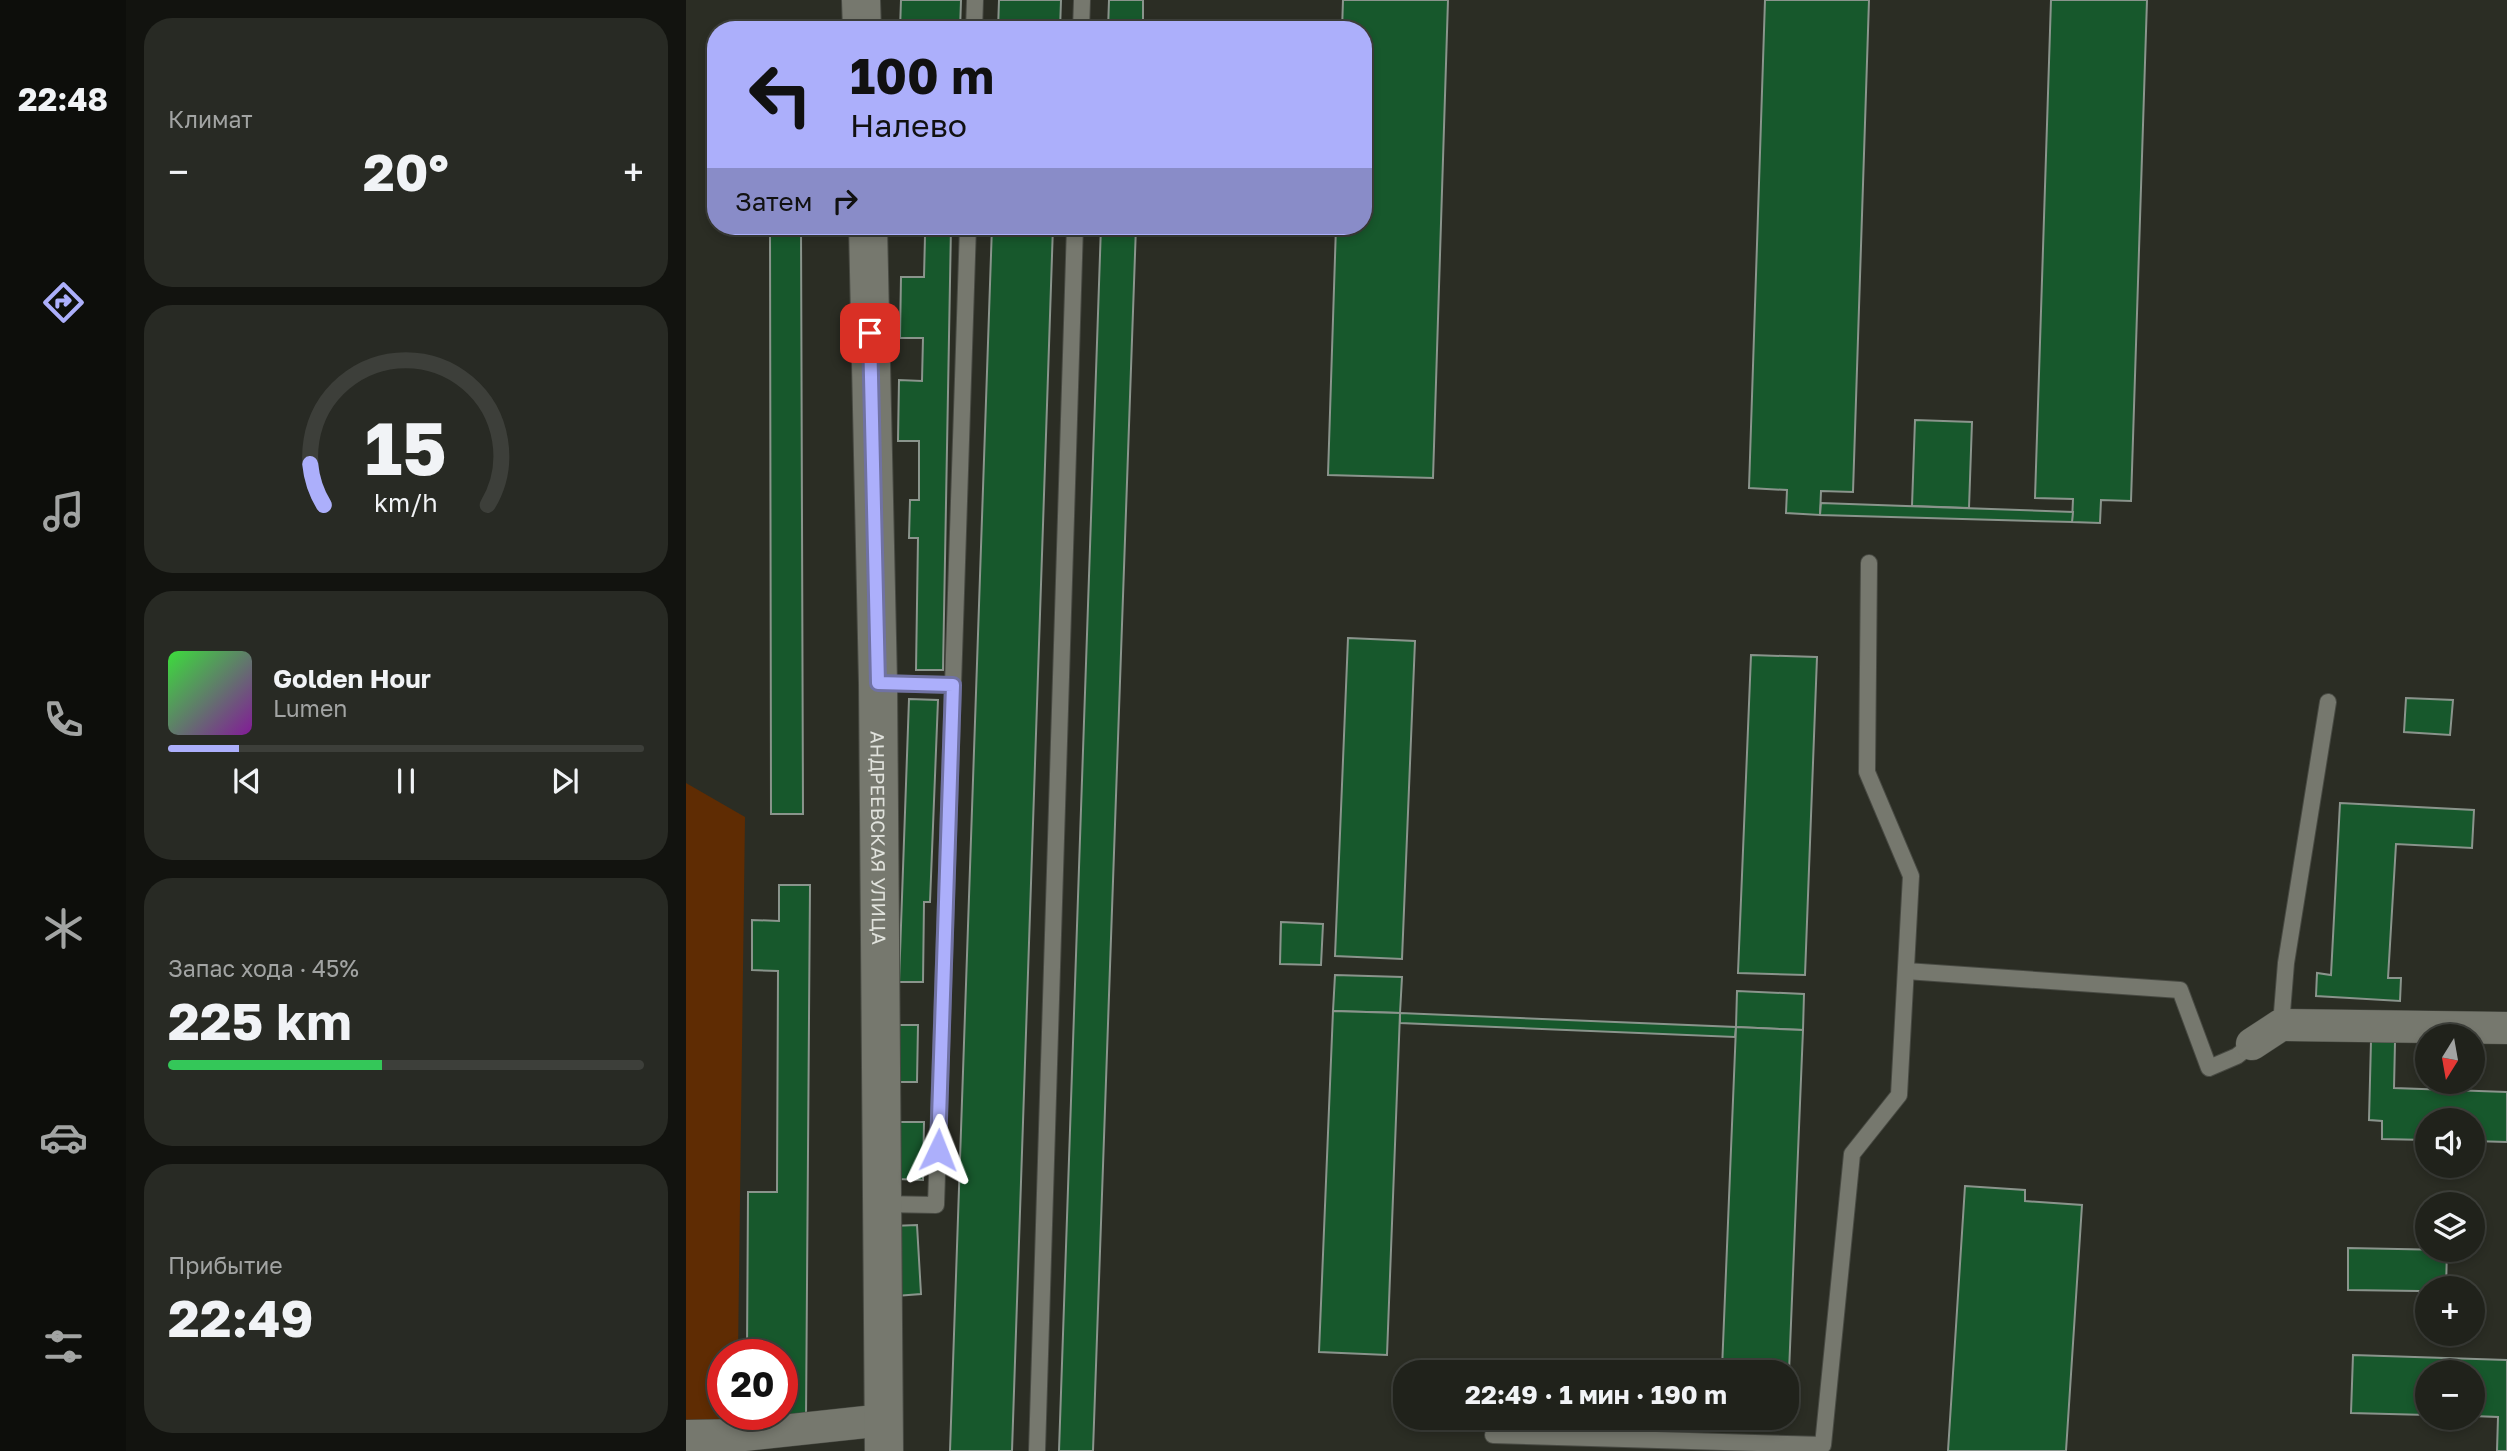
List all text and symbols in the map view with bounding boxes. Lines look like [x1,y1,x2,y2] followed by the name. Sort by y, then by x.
[850,46,994,105] text: 100 m
[735,49,826,140] icon: left
[18,80,108,118] text: 22:48
[168,105,253,133] text: Климат
[850,106,967,144] text: Налево
[363,140,449,202] text: 20°
[168,149,189,194] text: −
[623,149,644,194] text: +
[826,182,864,220] icon: right
[735,186,812,217] text: Затем
[39,278,88,327] icon: directions
[840,303,900,363] pin
[851,314,889,352] icon: arrive
[365,404,447,491] text: 15
[39,487,88,536] icon: music
[374,487,438,518] text: km/h
[273,663,431,694] text: Golden Hour
[273,694,347,722] text: Lumen
[39,695,88,744] icon: phone
[867,731,892,945] street label: АНДРЕЕВСКАЯ УЛИЦА
[228,762,266,800] icon: previous
[387,762,425,800] icon: pause
[546,762,584,800] icon: next
[39,904,88,953] icon: climate
[168,954,359,982] text: Запас хода · 45%
[168,989,352,1051] text: 225 km
[2415,1024,2485,1094] north arrow
[2415,1024,2485,1430] map controls
[2415,1108,2485,1178] button: sound
[39,1113,88,1162] icon: car
[901,1113,975,1187] position arrow
[2415,1192,2485,1262] button: layers
[168,1251,283,1279] text: Прибытие
[2415,1276,2485,1346] button: +
[168,1286,314,1348] text: 22:49
[39,1322,88,1371] icon: filters
[707,1339,798,1430] speed limit sign: 20
[2415,1360,2485,1430] button: −
[1465,1379,1727,1410] text: 22:49 · 1 мин · 190 m

